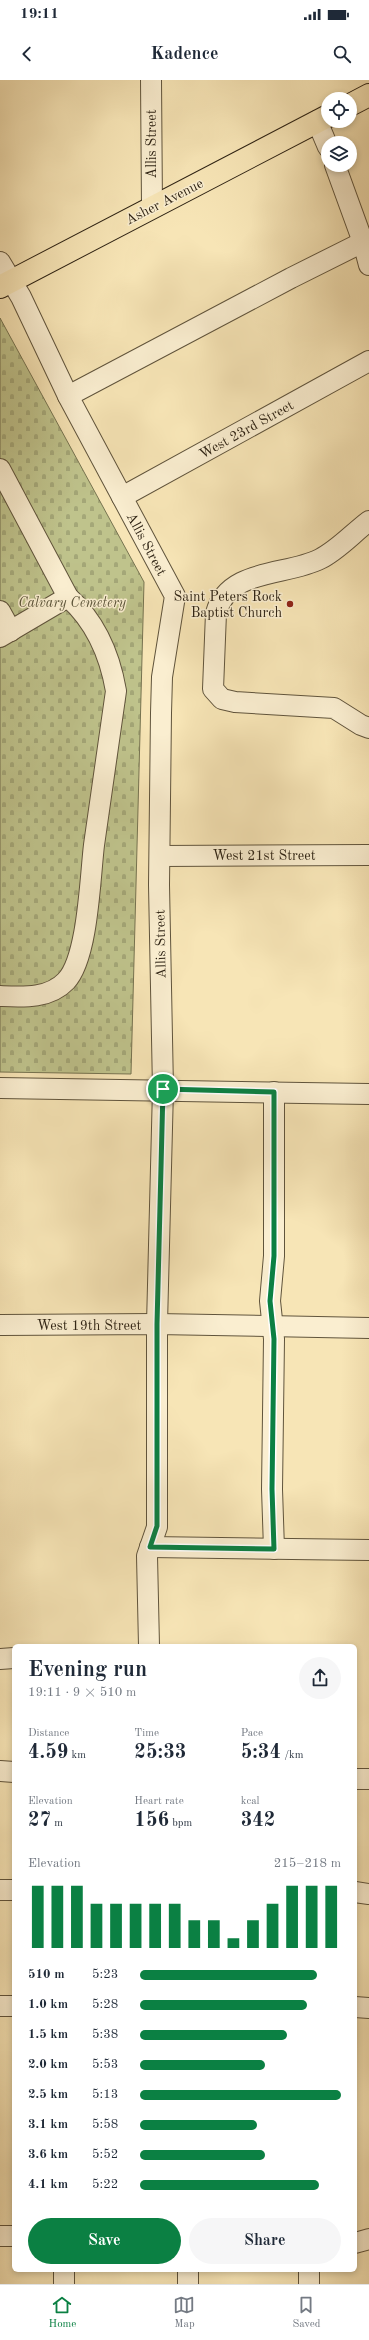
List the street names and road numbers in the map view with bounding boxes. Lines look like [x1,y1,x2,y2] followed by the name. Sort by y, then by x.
[145,109,159,179] street label: Allis Street
[123,176,205,227] street label: Asher Avenue
[197,398,296,462] street label: West 23rd Street
[124,511,169,578] street label: Allis Street
[212,849,316,863] street label: West 21st Street
[153,909,169,979] street label: Allis Street
[37,1319,141,1333] street label: West 19th Street

